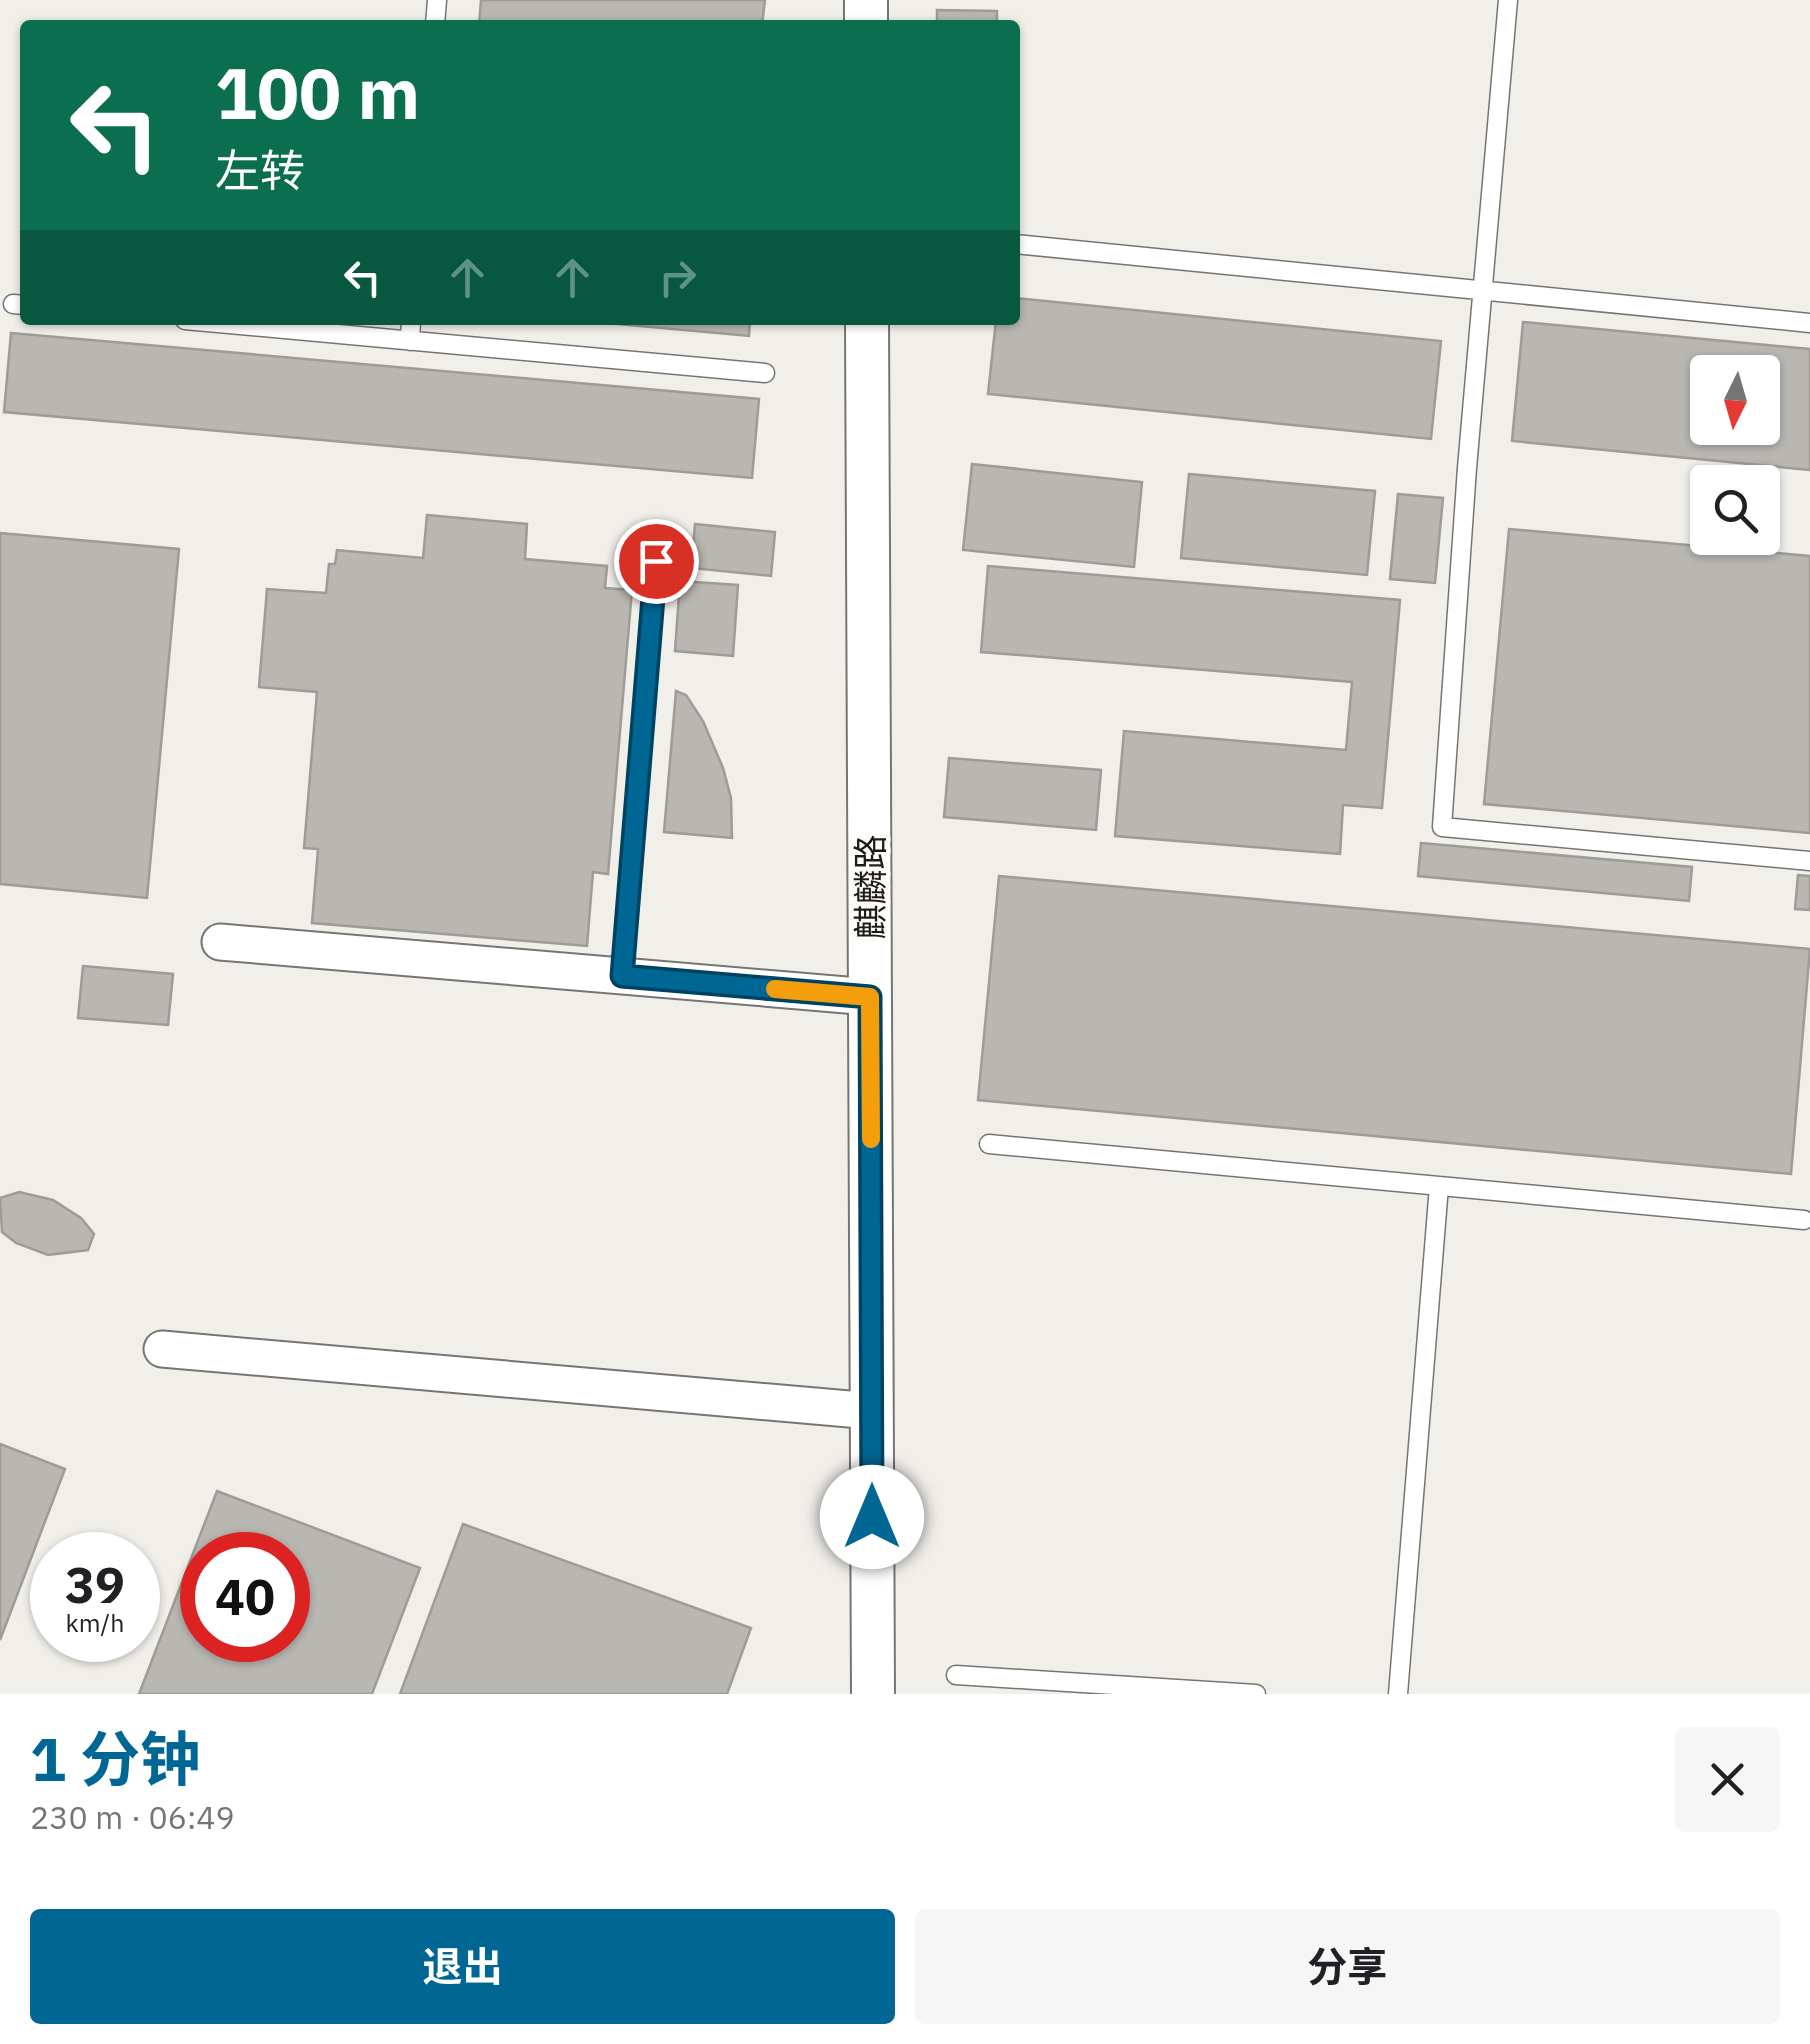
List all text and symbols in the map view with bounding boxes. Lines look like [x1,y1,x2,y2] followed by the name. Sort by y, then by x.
[215,47,420,138] text: 100 m
[50,60,180,190] icon: left
[215,141,305,199] text: 左转
[335,250,390,305] icon: left
[440,250,495,305] icon: ahead
[545,250,600,305] icon: ahead
[650,250,705,305] icon: right
[1690,355,1780,445] north arrow
[1690,355,1780,555] map controls
[1690,465,1780,555] button: search
[614,519,699,604] pin
[629,534,684,589] icon: arrive
[847,834,893,940] street label: 麒麟路
[820,1465,924,1569] position arrow
[180,1532,310,1662] speed limit sign: 40
[65,1552,125,1617] text: 39
[66,1606,124,1639] text: km/h
[30,1719,200,1798] text: 1 分钟
[1675,1727,1780,1832] button: close
[30,1796,235,1838] text: 230 m · 06:49
[30,1909,895,2024] button: 退出
[915,1909,1780,2024] button: 分享

